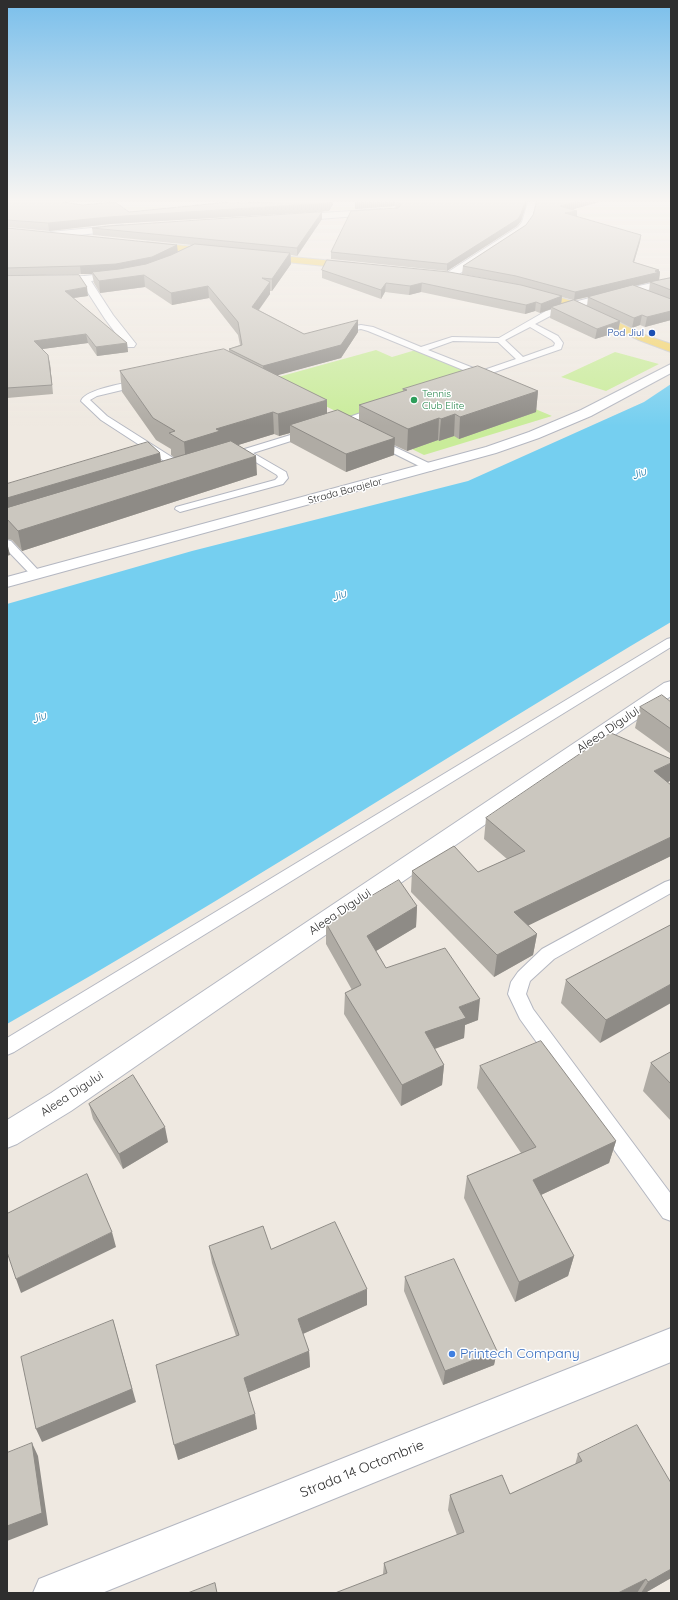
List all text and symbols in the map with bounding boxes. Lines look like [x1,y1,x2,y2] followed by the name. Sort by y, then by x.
[607,327,644,339] place label: Pod Jiul
[647,328,657,338] marker: Pod Jiul
[422,388,464,412] place label: Tennis Club Elite
[409,395,419,405] marker: Tennis Club Elite
[630,465,648,483] water label: Jiu
[307,475,383,507] street label: Strada Barajelor
[330,587,348,605] water label: Jiu
[574,704,642,756] street label: Aleea Digului
[30,709,48,727] water label: Jiu
[306,886,374,938] street label: Aleea Digului
[38,1068,106,1120] street label: Aleea Digului
[460,1346,580,1362] place label: Printech Company
[447,1349,457,1359] marker: Printech Company
[298,1436,426,1502] street label: Strada 14 Octombrie

